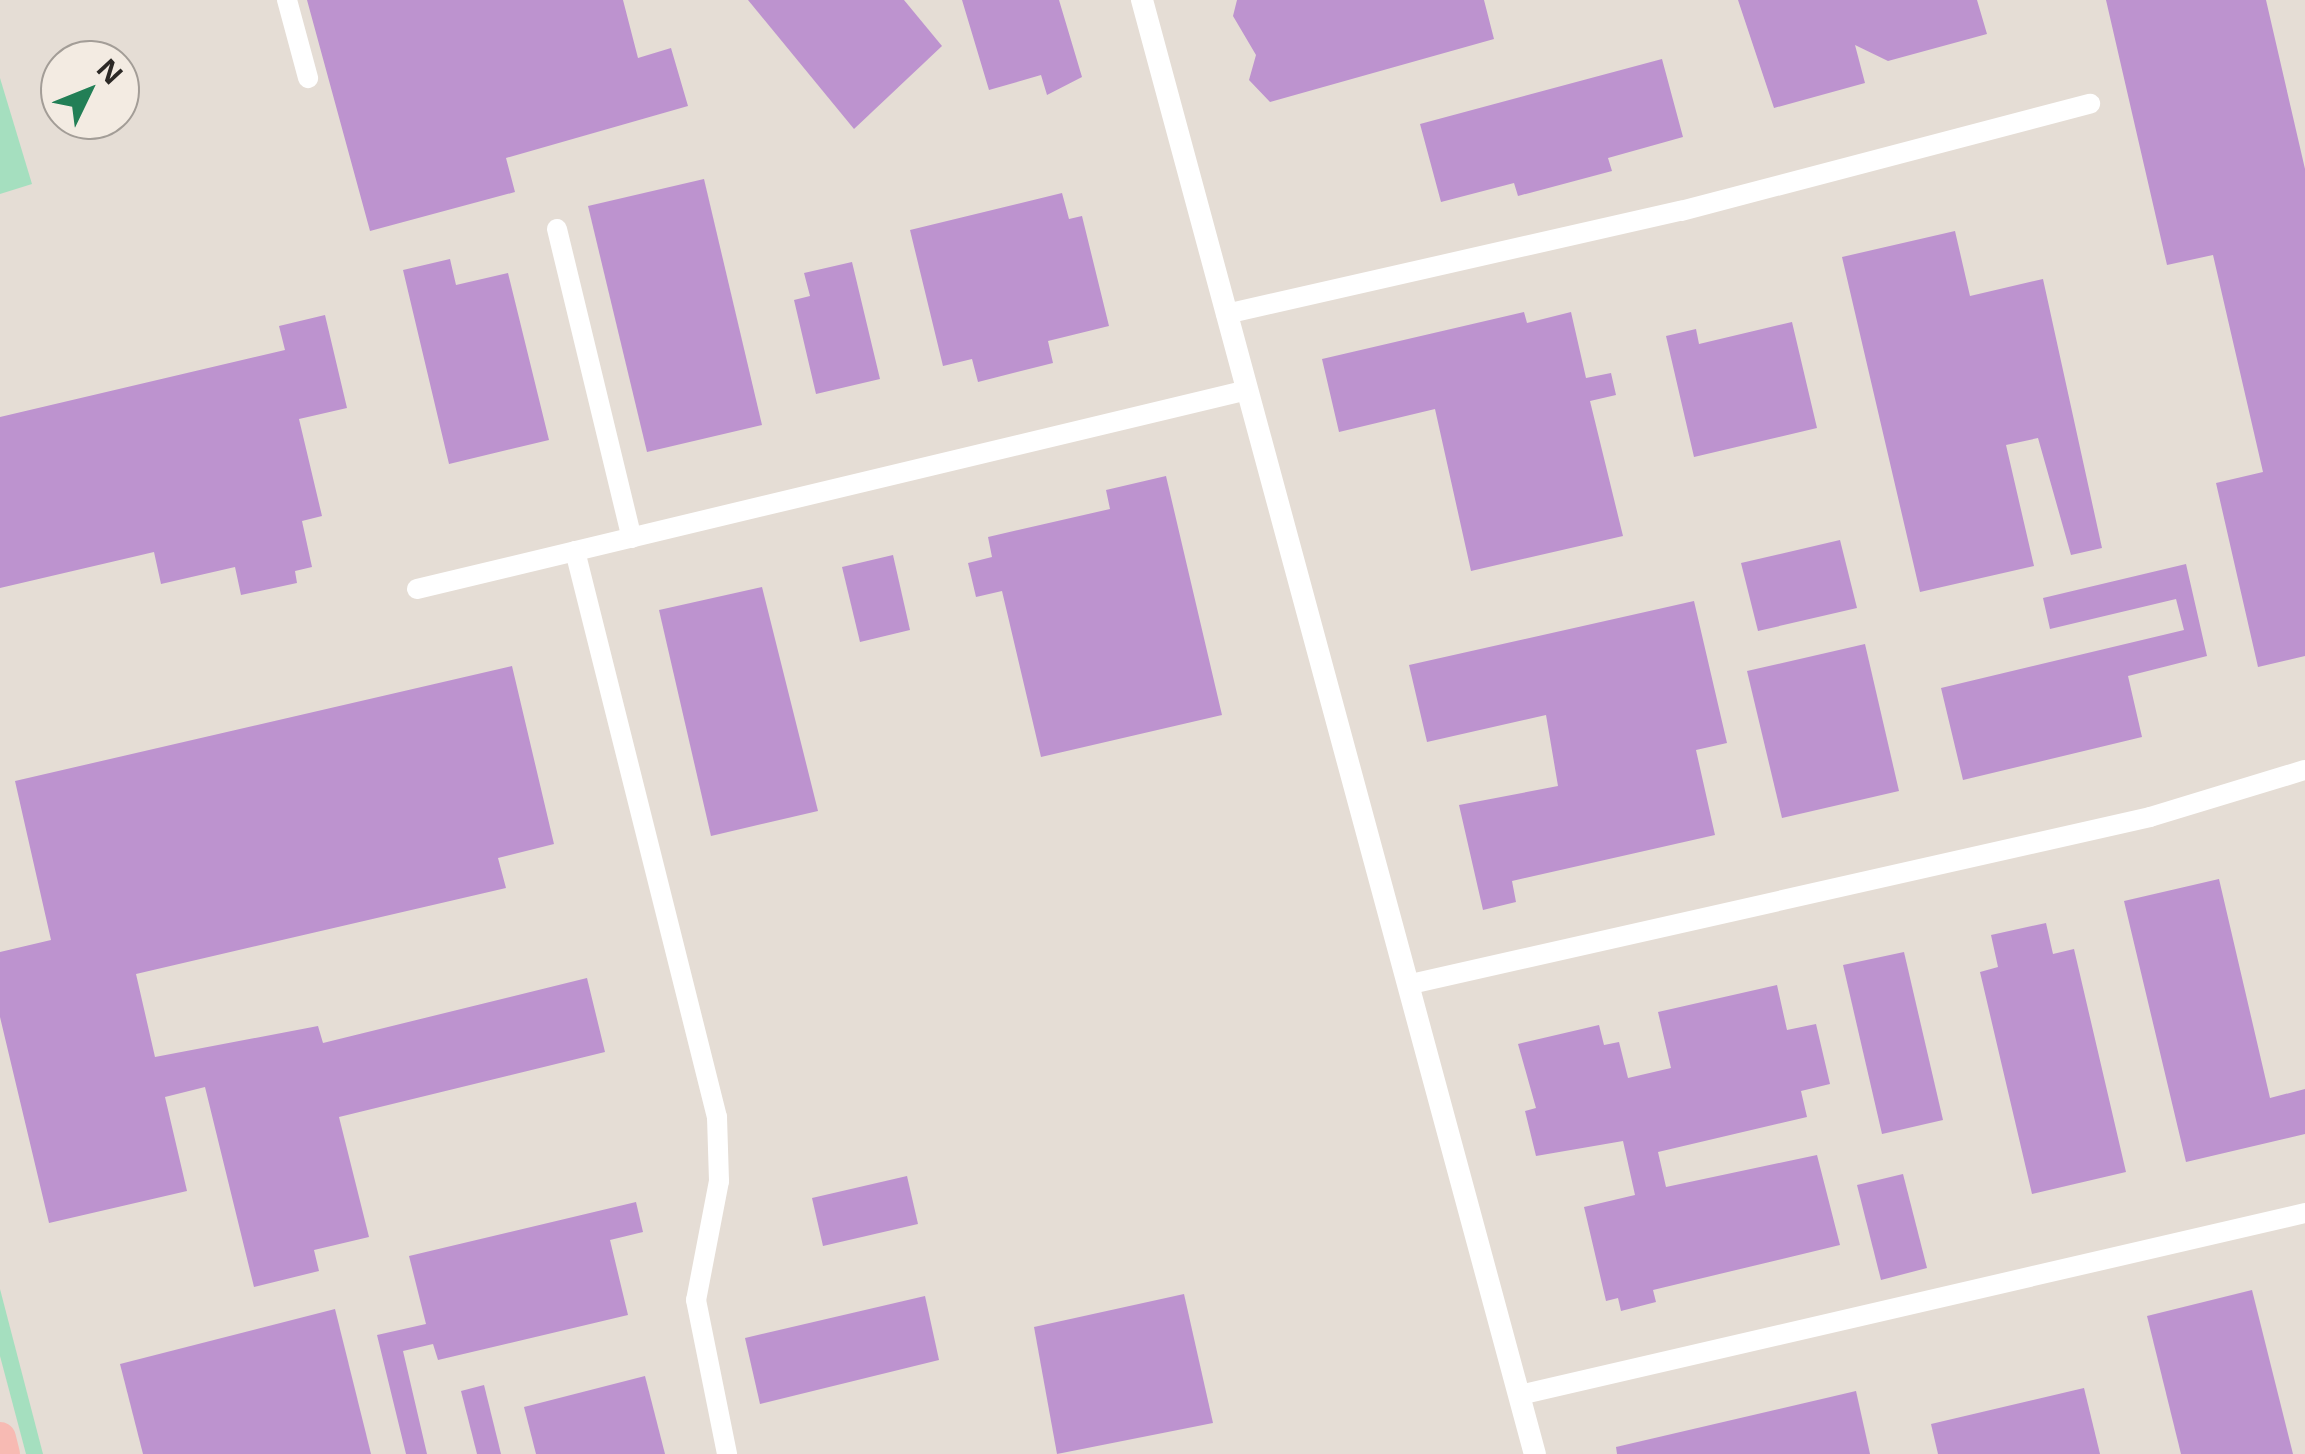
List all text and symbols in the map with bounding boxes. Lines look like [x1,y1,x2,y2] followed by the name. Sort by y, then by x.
[40,40,140,140] north arrow
[89,50,132,92] text: N

